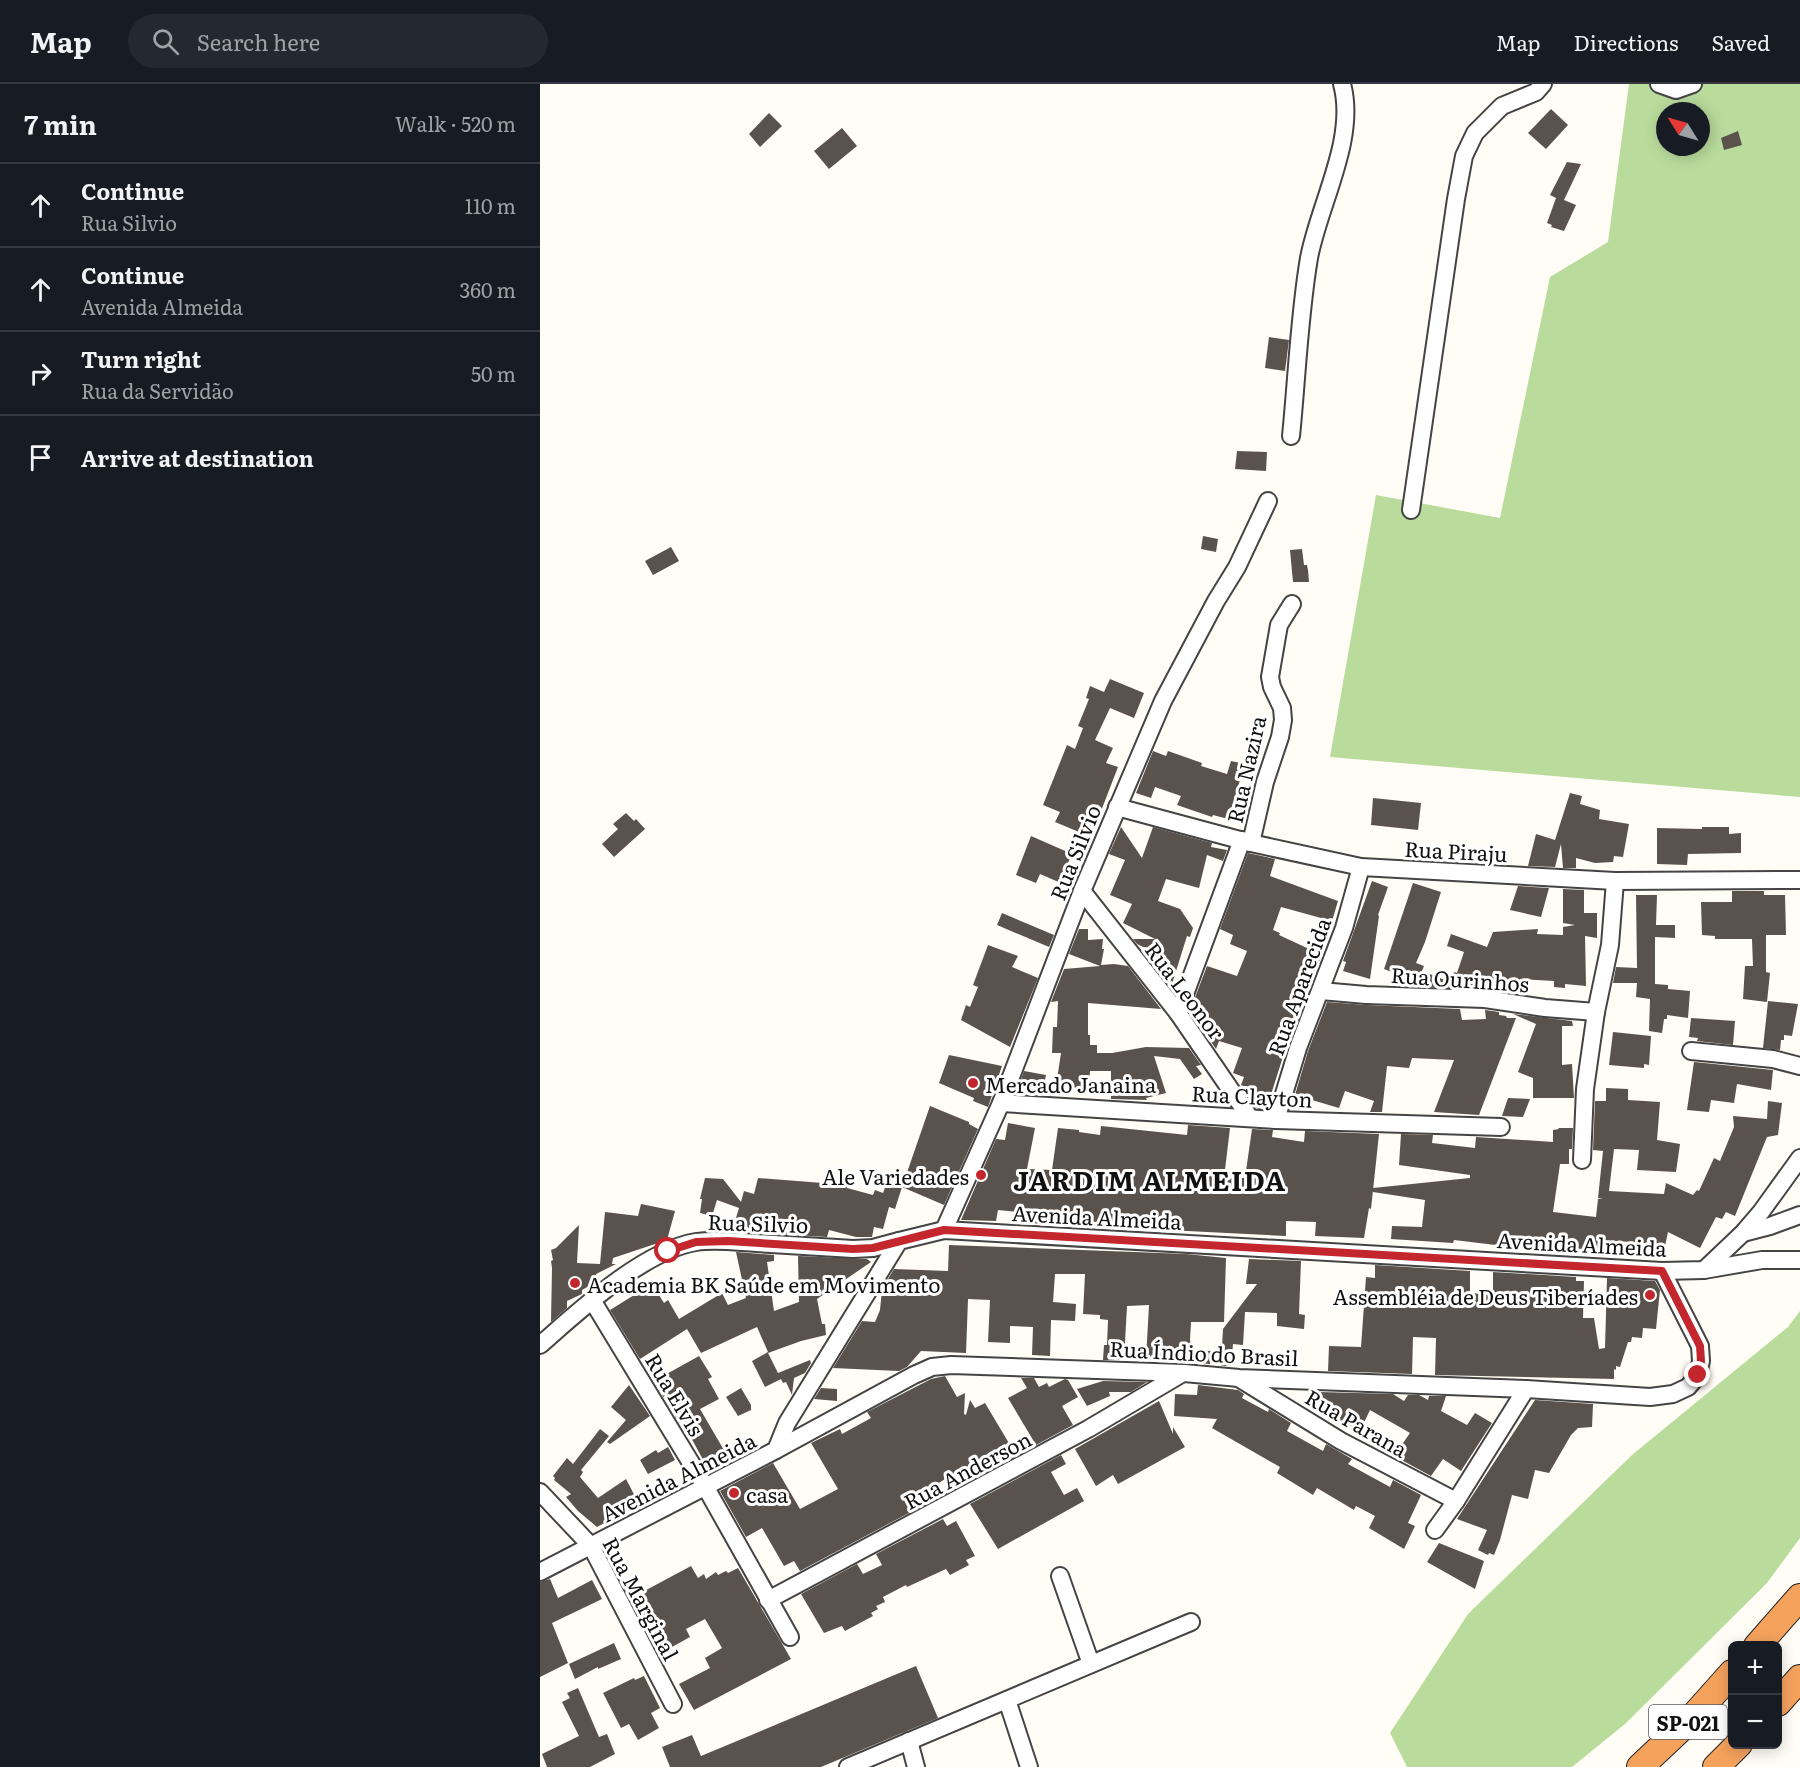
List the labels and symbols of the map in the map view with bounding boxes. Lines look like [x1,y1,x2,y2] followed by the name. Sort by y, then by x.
[1656,102,1710,156] north arrow
[1218,712,1273,826] street label: Rua Nazira
[1041,799,1107,905] street label: Rua Silvio
[1404,832,1508,868] street label: Rua Piraju
[1259,912,1338,1059] street label: Rua Aparecida
[1139,935,1233,1045] street label: Rua Leonor
[1390,958,1530,998] street label: Rua Ourinhos
[985,1068,1157,1099] place label: Mercado Janaina
[966,1076,980,1090] marker: Mercado Janaina
[1191,1076,1313,1114] street label: Rua Clayton
[1013,1159,1287,1199] district label: JARDIM ALMEIDA
[822,1160,969,1191] place label: Ale Variedades
[974,1168,988,1182] marker: Ale Variedades
[1011,1196,1183,1236] street label: Avenida Almeida
[707,1205,809,1239] street label: Rua Silvio
[1496,1223,1668,1263] street label: Avenida Almeida
[654,1237,680,1263] route start
[587,1268,941,1299] place label: Academia BK Saúde em Movimento
[568,1276,582,1290] marker: Academia BK Saúde em Movimento
[1333,1280,1638,1311] place label: Assembléia de Deus Tiberíades
[1643,1288,1657,1302] marker: Assembléia de Deus Tiberíades
[1109,1332,1299,1372] street label: Rua Índio do Brasil
[639,1347,713,1441] street label: Rua Elvis
[1684,1361,1710,1387] route end
[1300,1380,1414,1464] street label: Rua Parana
[898,1422,1036,1516] street label: Rua Anderson
[595,1423,761,1528] street label: Avenida Almeida
[746,1478,789,1509] place label: casa
[727,1486,741,1500] marker: casa
[596,1531,688,1665] street label: Rua Marginal
[1649,1705,1727,1739] road number: SP-021

